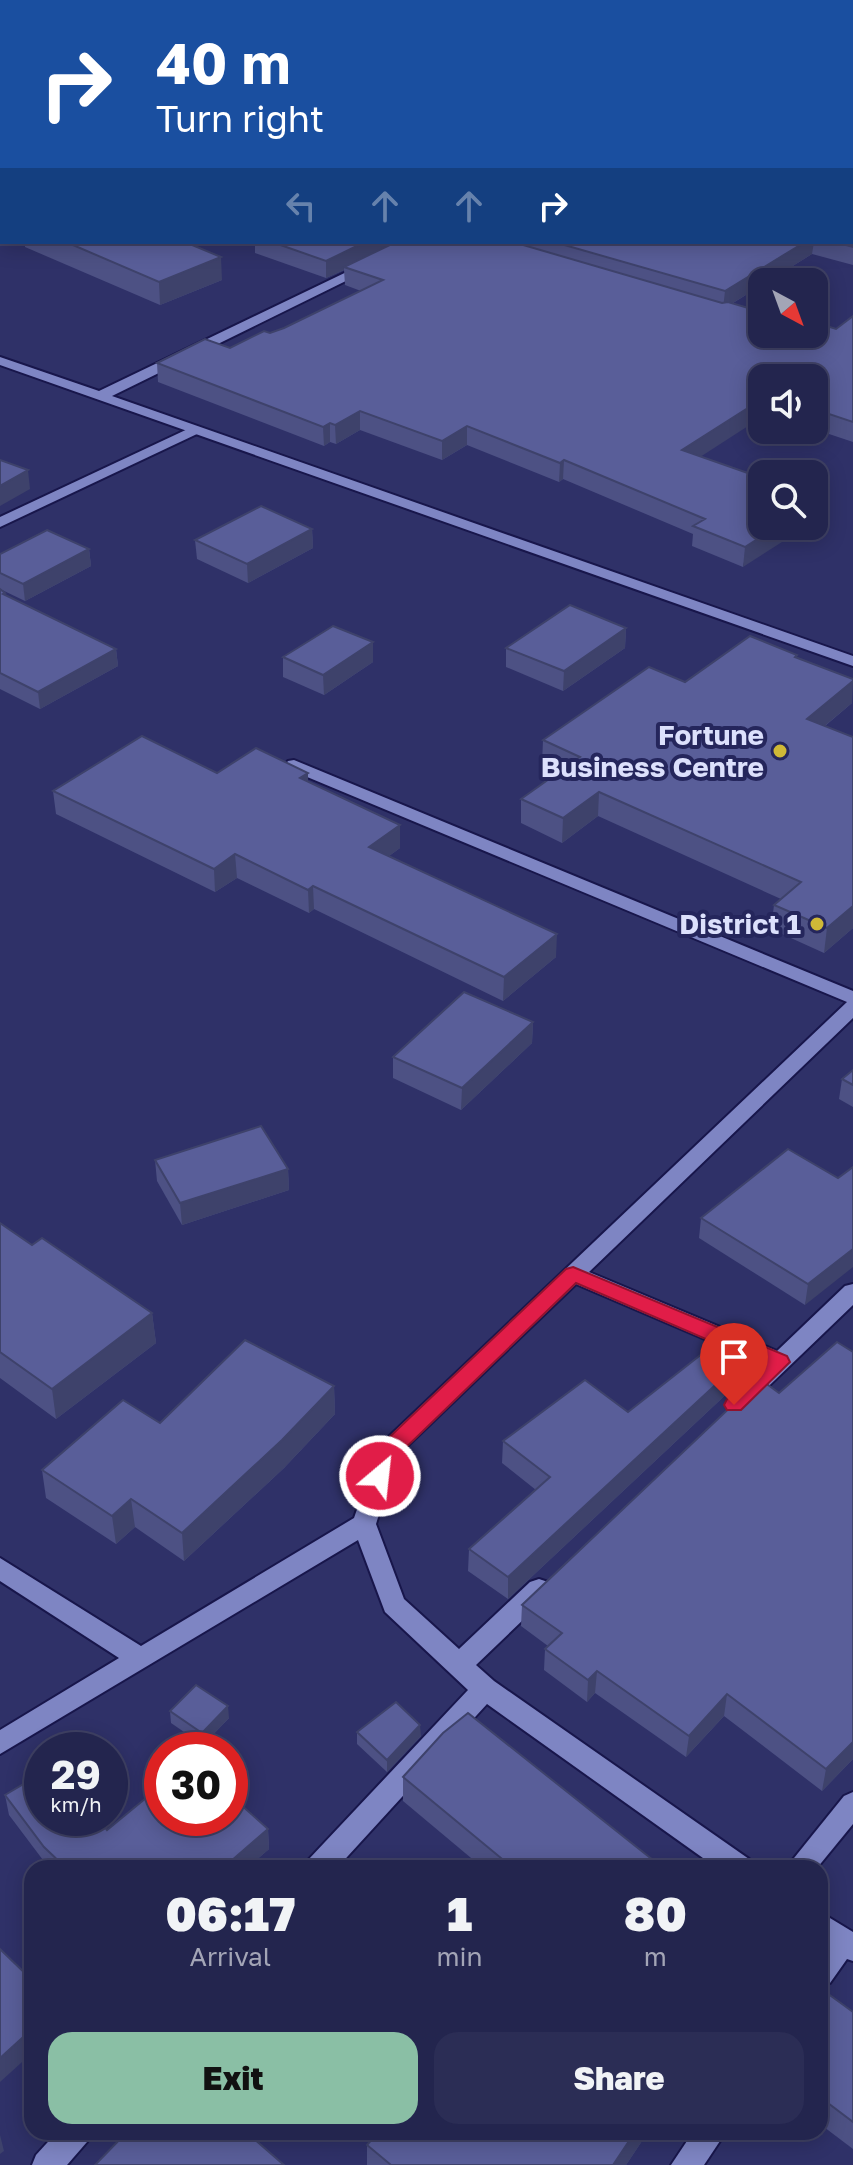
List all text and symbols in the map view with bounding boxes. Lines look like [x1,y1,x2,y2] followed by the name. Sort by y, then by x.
[156,29,290,96] text: 40 m
[24,32,128,136] icon: right
[156,97,324,140] text: Turn right
[279,184,323,228] icon: left
[363,184,407,228] icon: ahead
[447,184,491,228] icon: ahead
[531,184,575,228] icon: right
[748,268,828,348] north arrow
[748,268,828,540] map controls
[748,364,828,444] button: sound
[748,460,828,540] button: search
[541,718,764,783] place label: Fortune Business Centre
[771,742,789,760] marker: Fortune Business Centre
[679,907,801,940] place label: District 1
[808,915,826,933] marker: District 1
[700,1323,768,1405] pin
[712,1335,756,1379] icon: arrive
[338,1434,422,1518] position arrow
[144,1732,248,1836] speed limit sign: 30
[51,1750,101,1798] text: 29
[51,1792,101,1816] text: km/h
[165,1884,295,1942] text: 06:17
[447,1884,472,1942] text: 1
[624,1884,687,1942] text: 80
[190,1941,271,1972] text: Arrival
[437,1941,483,1972] text: min
[644,1941,667,1972] text: m
[48,2032,418,2124] button: Exit
[434,2032,804,2124] button: Share

